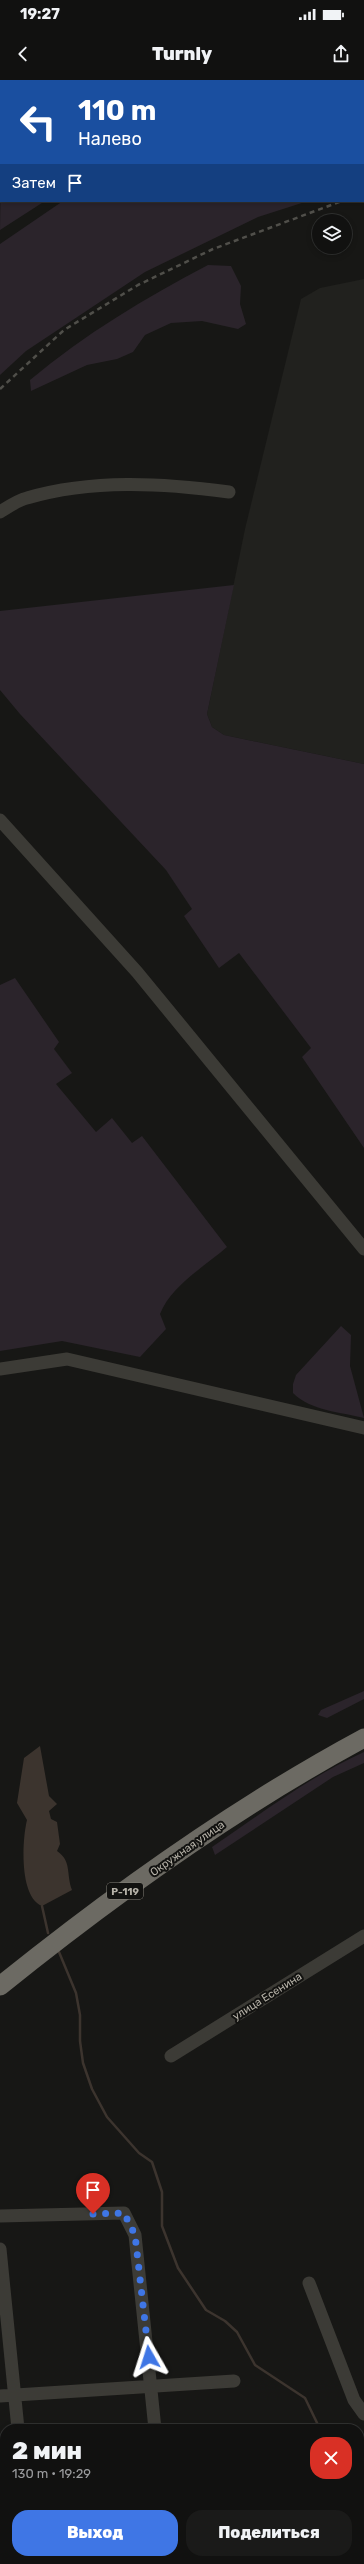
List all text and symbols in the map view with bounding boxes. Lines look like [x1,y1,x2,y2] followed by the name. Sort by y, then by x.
[20,5,60,23] text: 19:27
[12,43,34,65] icon: back
[152,43,212,65] text: Turnly
[330,43,352,65] icon: share
[78,94,156,127] text: 110 m
[12,96,64,148] icon: left
[78,128,142,150] text: Налево
[64,172,86,194] icon: arrive
[12,174,56,192] text: Затем
[312,214,352,254] map controls
[312,214,352,254] button: layers
[148,1818,227,1879] street label: Окружная улица
[107,1883,143,1899] road number: Р-119
[230,1970,304,2023] street label: улица Есенина
[76,2173,110,2214] pin
[82,2179,104,2201] icon: arrive
[128,2336,170,2378] position arrow
[12,2437,82,2465] text: 2 мин
[310,2437,352,2479] button: close
[12,2466,91,2481] text: 130 m · 19:29
[12,2510,178,2556] button: Выход
[186,2510,352,2556] button: Поделиться

